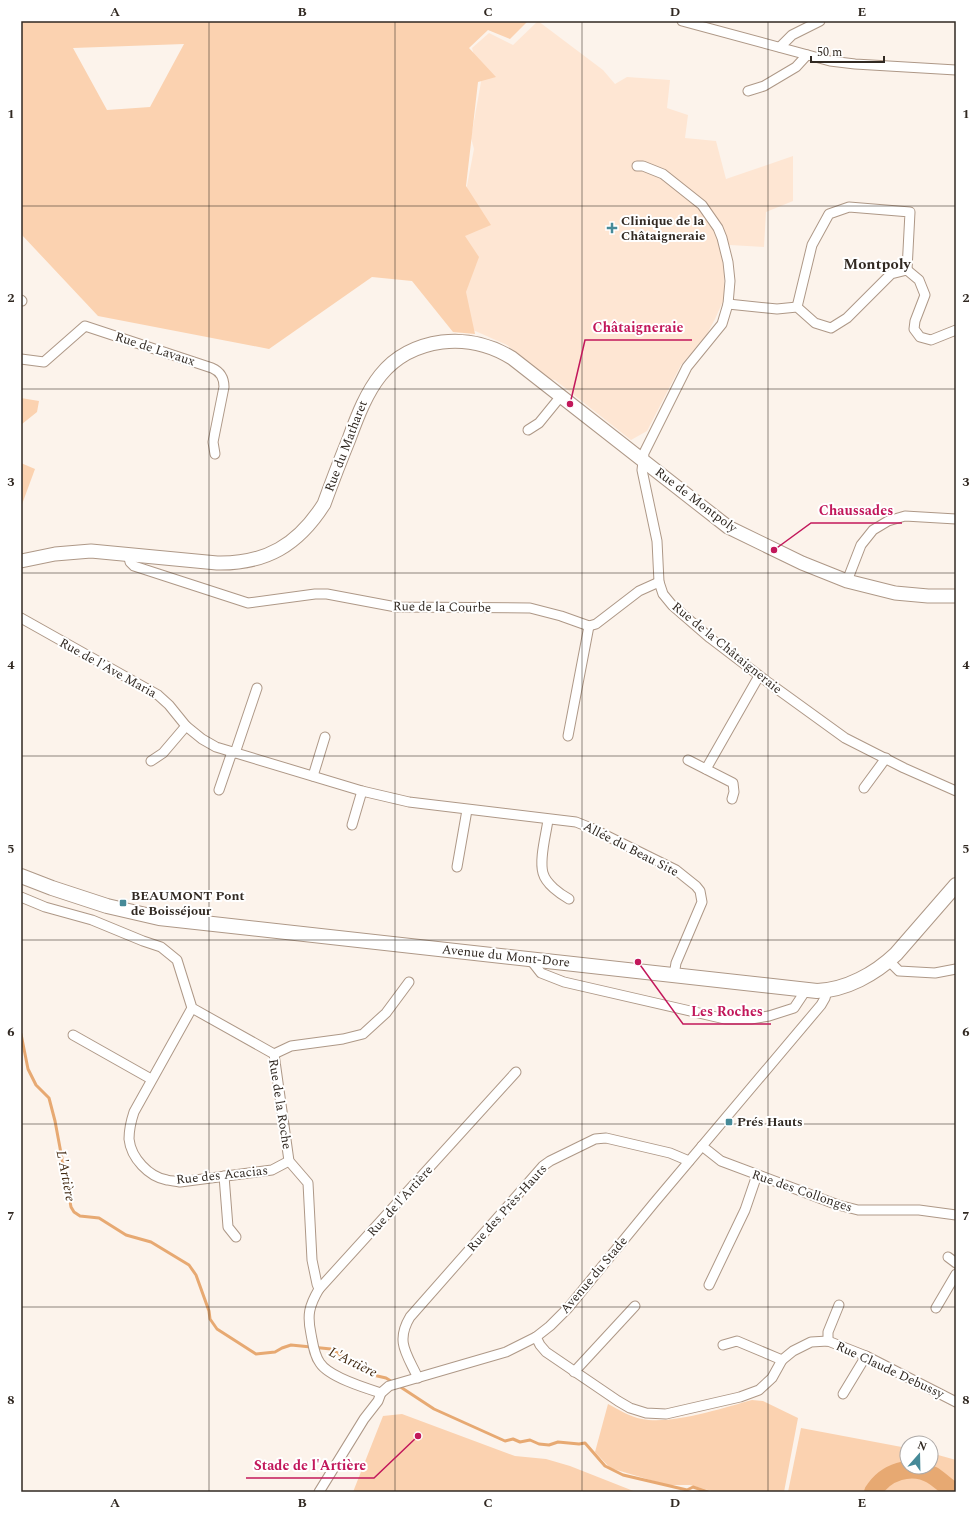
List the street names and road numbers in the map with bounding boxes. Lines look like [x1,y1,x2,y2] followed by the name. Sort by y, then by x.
[112,327,198,372] street label: Rue de Lavaux
[319,397,373,495] street label: Rue du Matharet
[651,462,742,538] street label: Rue de Montpoly
[393,596,491,618] street label: Rue de la Courbe
[668,597,786,699] street label: Rue de la Châtaigneraie
[56,633,161,703] street label: Rue de l'Ave Maria
[580,816,682,882] street label: Allée du Beau Site
[441,939,571,973] street label: Avenue du Mont-Dore
[263,1057,297,1151] street label: Rue de la Roche
[175,1160,269,1190] street label: Rue des Acacias
[462,1160,552,1256] street label: Rue des Près-Hauts
[362,1161,438,1241] street label: Rue de l'Artière
[749,1164,855,1218] street label: Rue des Collonges
[556,1232,632,1318] street label: Avenue du Stade
[833,1336,948,1404] street label: Rue Claude Debussy

